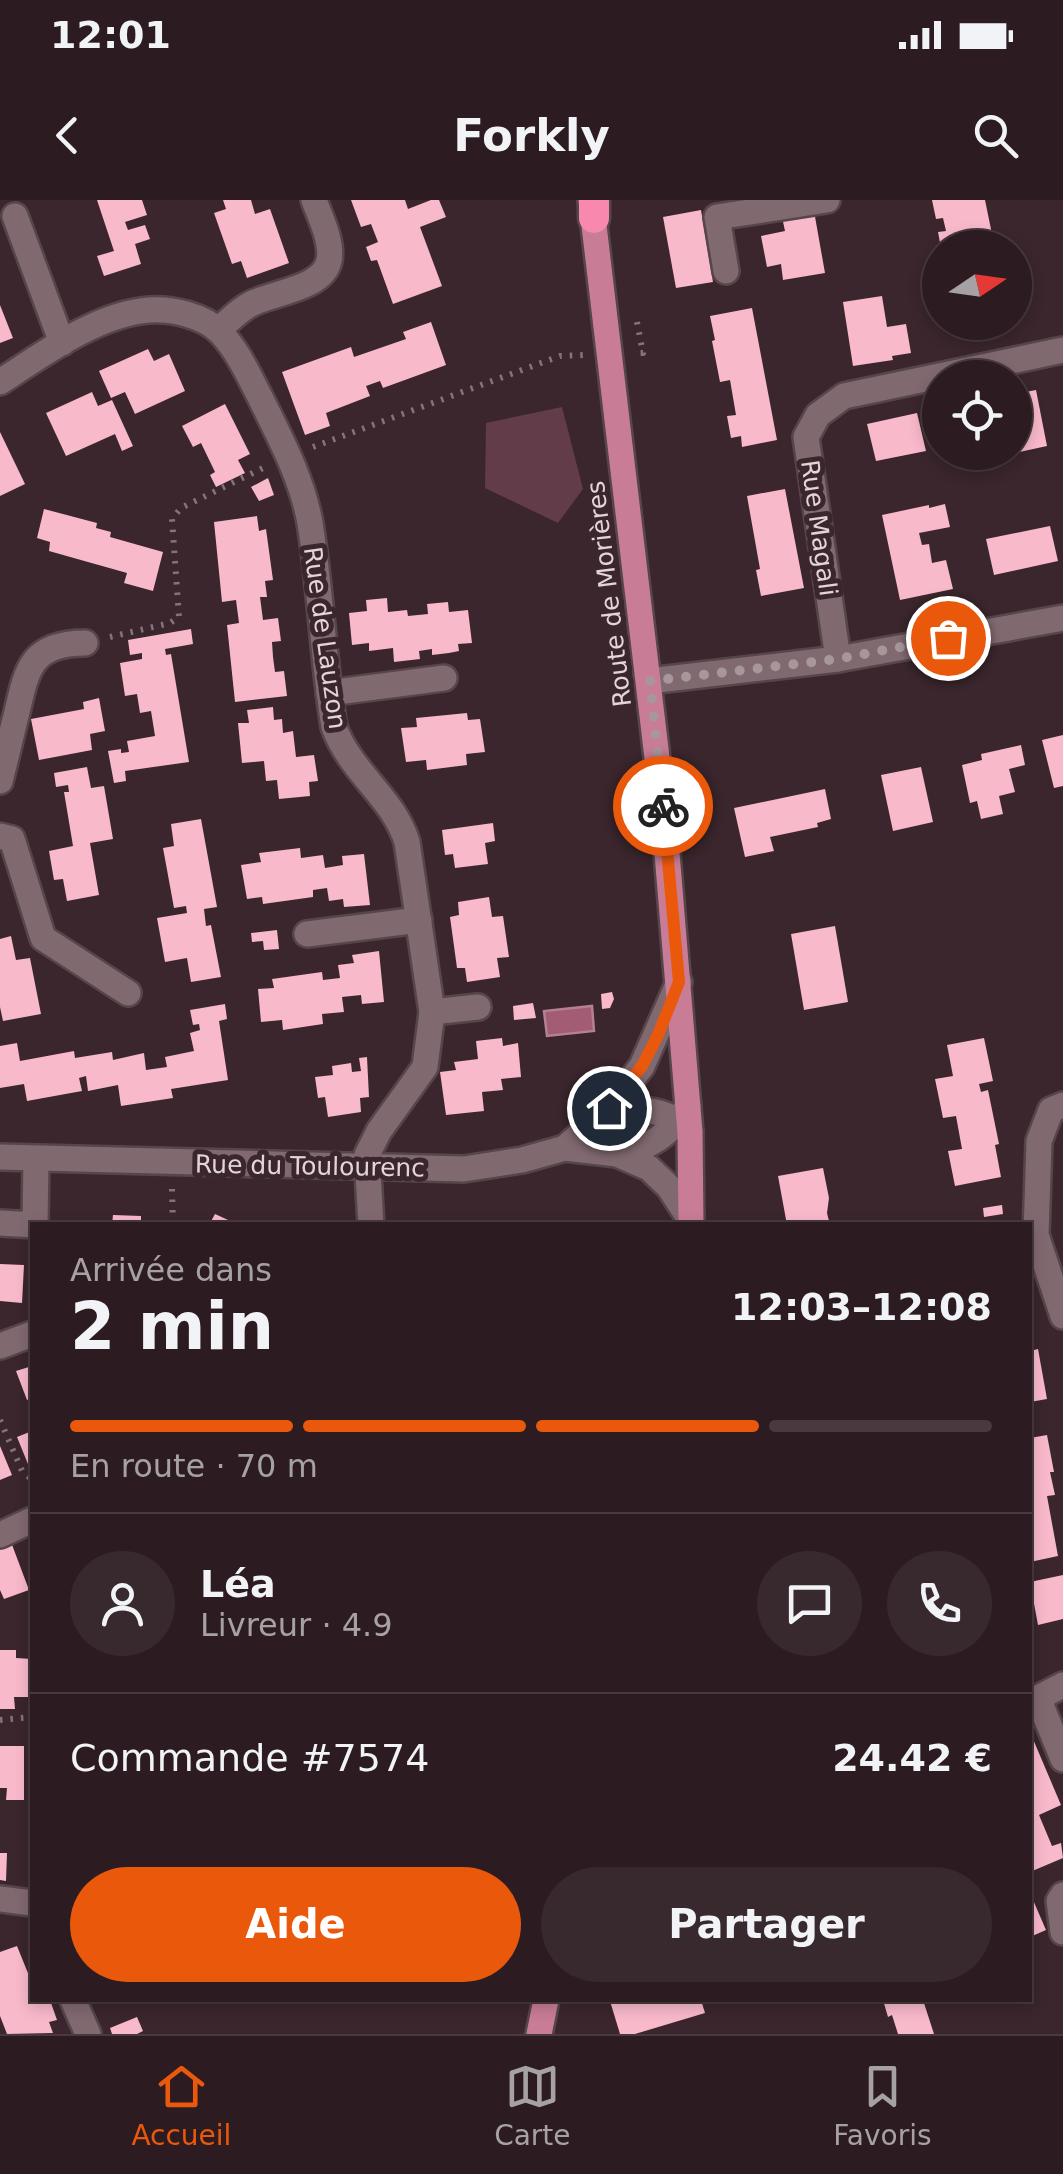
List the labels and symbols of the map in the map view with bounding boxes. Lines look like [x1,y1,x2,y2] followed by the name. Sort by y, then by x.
[922,230,1032,340] north arrow
[795,458,843,598] street label: Rue Magali
[581,479,637,709] street label: Route de Morières
[298,545,352,731] street label: Rue de Lauzon
[906,596,991,681] pin
[613,756,713,856] courier
[567,1066,652,1151] pin
[195,1149,425,1183] street label: Rue du Toulourenc

